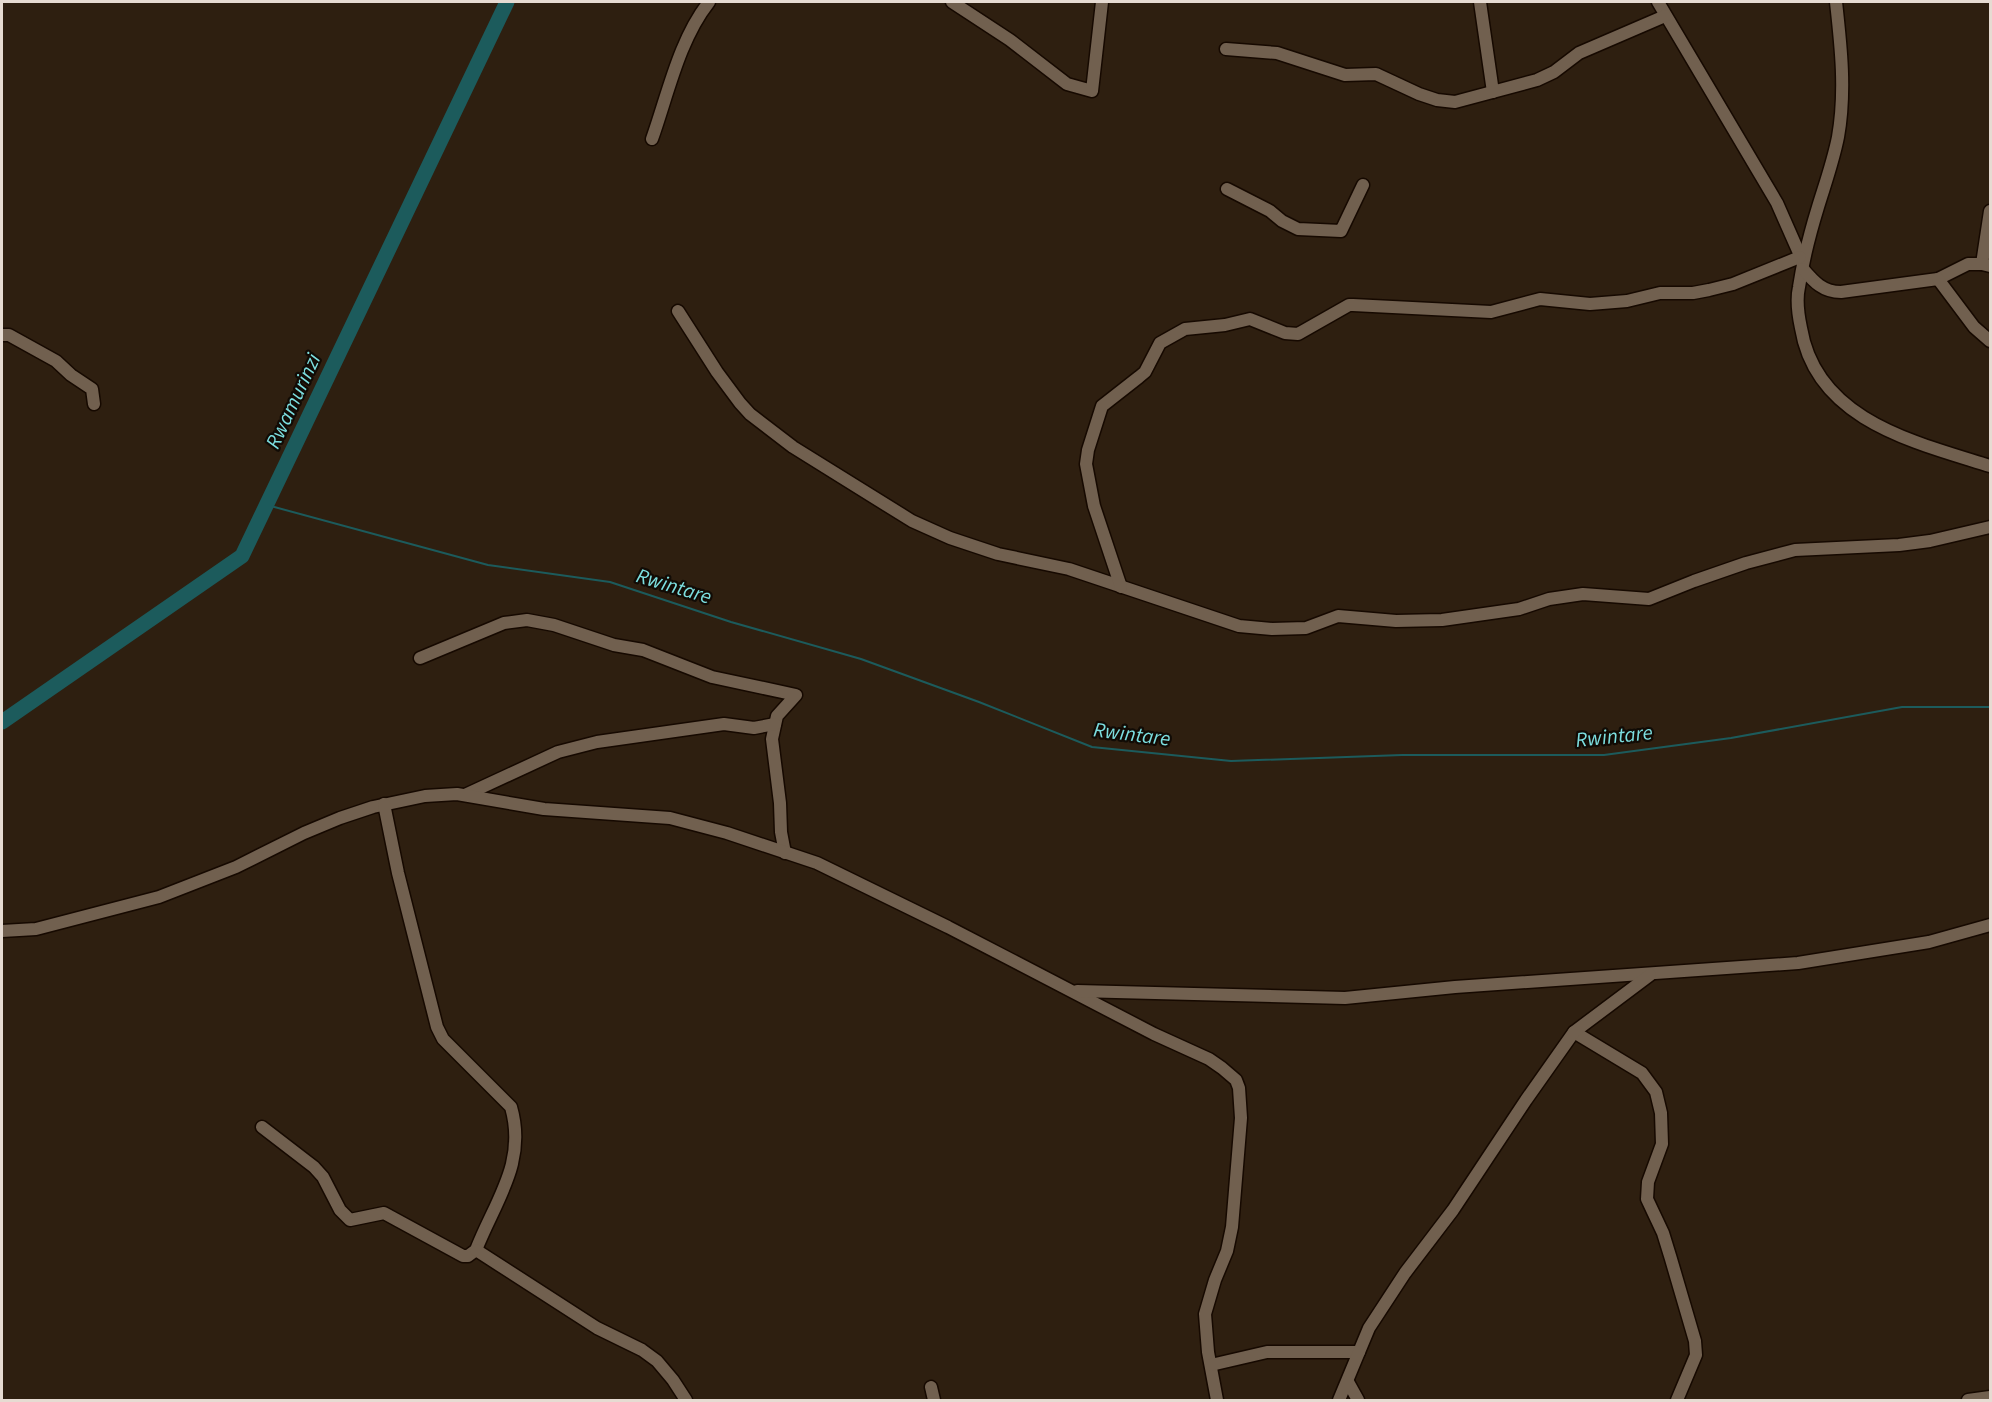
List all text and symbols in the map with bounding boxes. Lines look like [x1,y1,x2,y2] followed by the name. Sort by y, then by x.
[258,347,329,454] water label: Rwamurinzi
[633,560,715,612] water label: Rwintare
[1092,714,1172,754] water label: Rwintare
[1574,717,1654,755] water label: Rwintare

